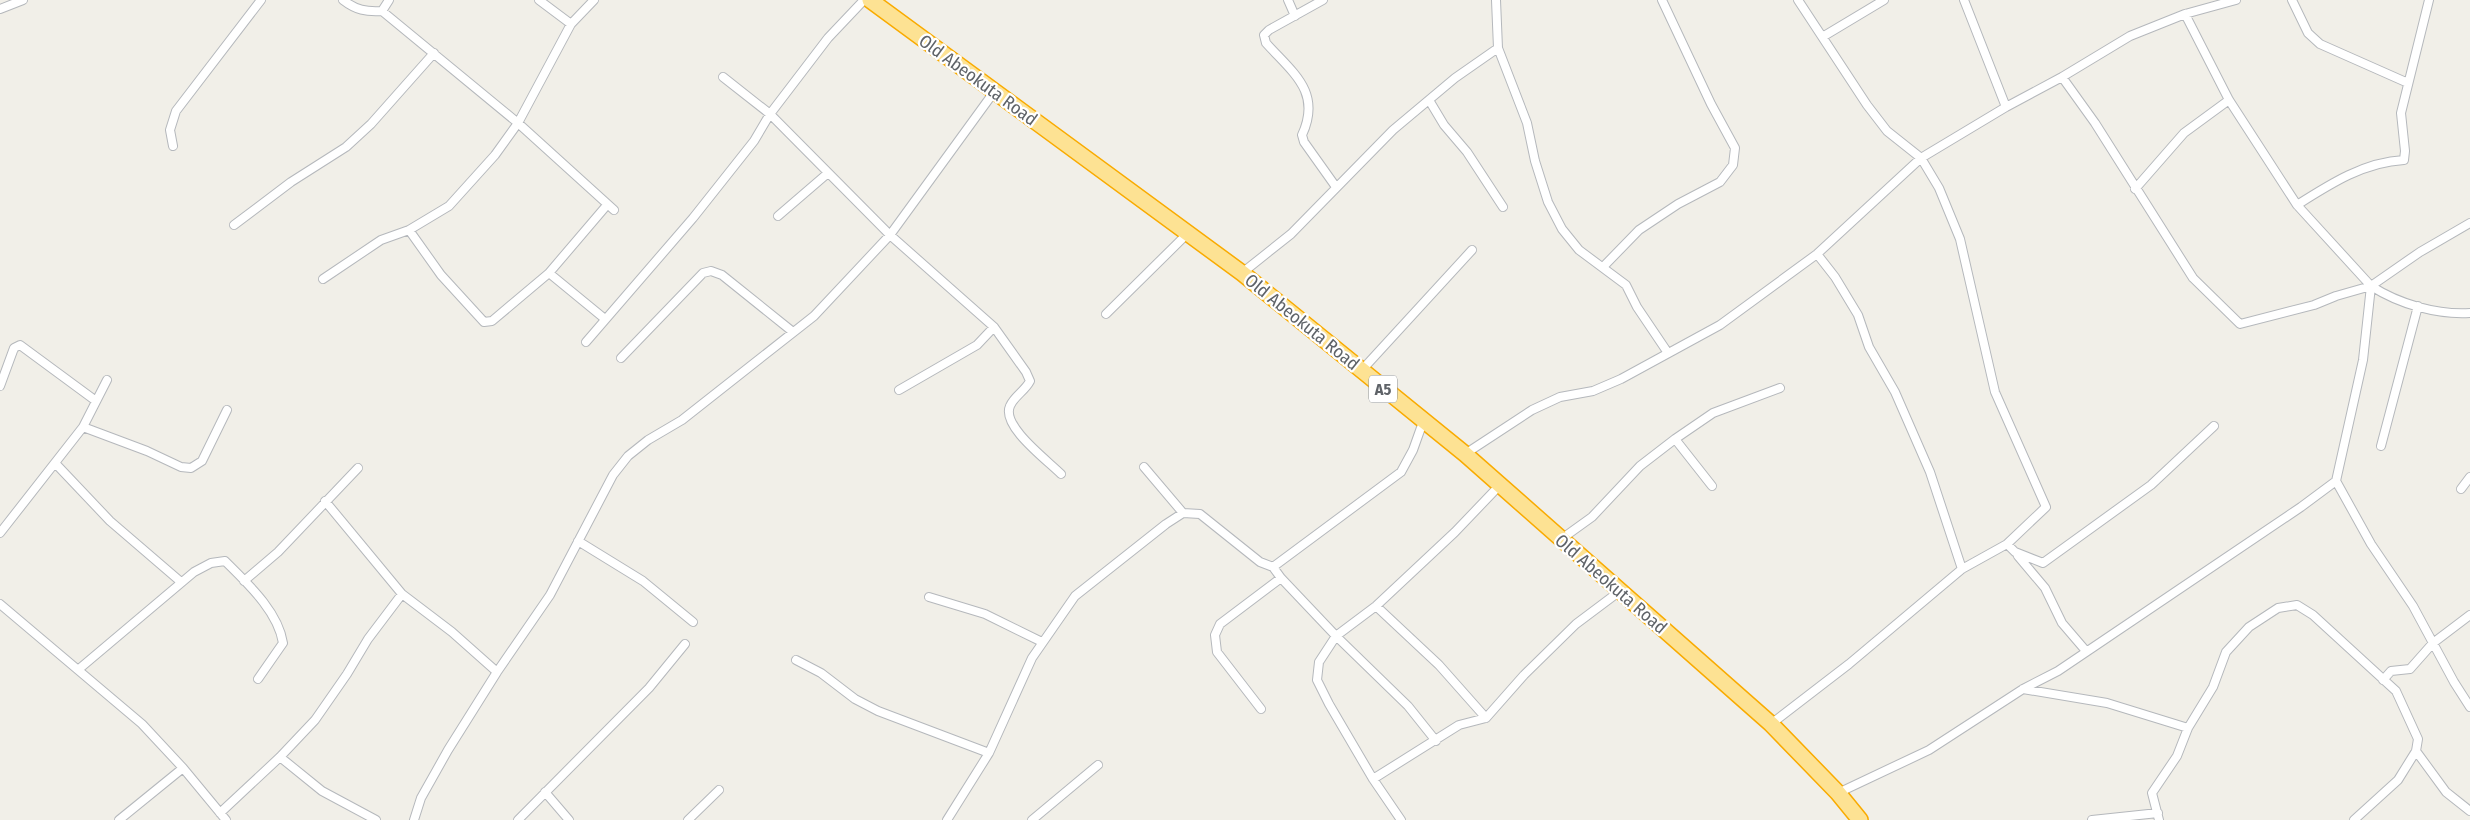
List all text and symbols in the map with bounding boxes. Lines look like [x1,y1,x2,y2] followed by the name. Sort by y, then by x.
[914,30,1042,130] street label: Old Abeokuta Road
[1240,269,1364,375] street label: Old Abeokuta Road
[1369,376,1397,402] road number: A5
[1551,529,1671,639] street label: Old Abeokuta Road

